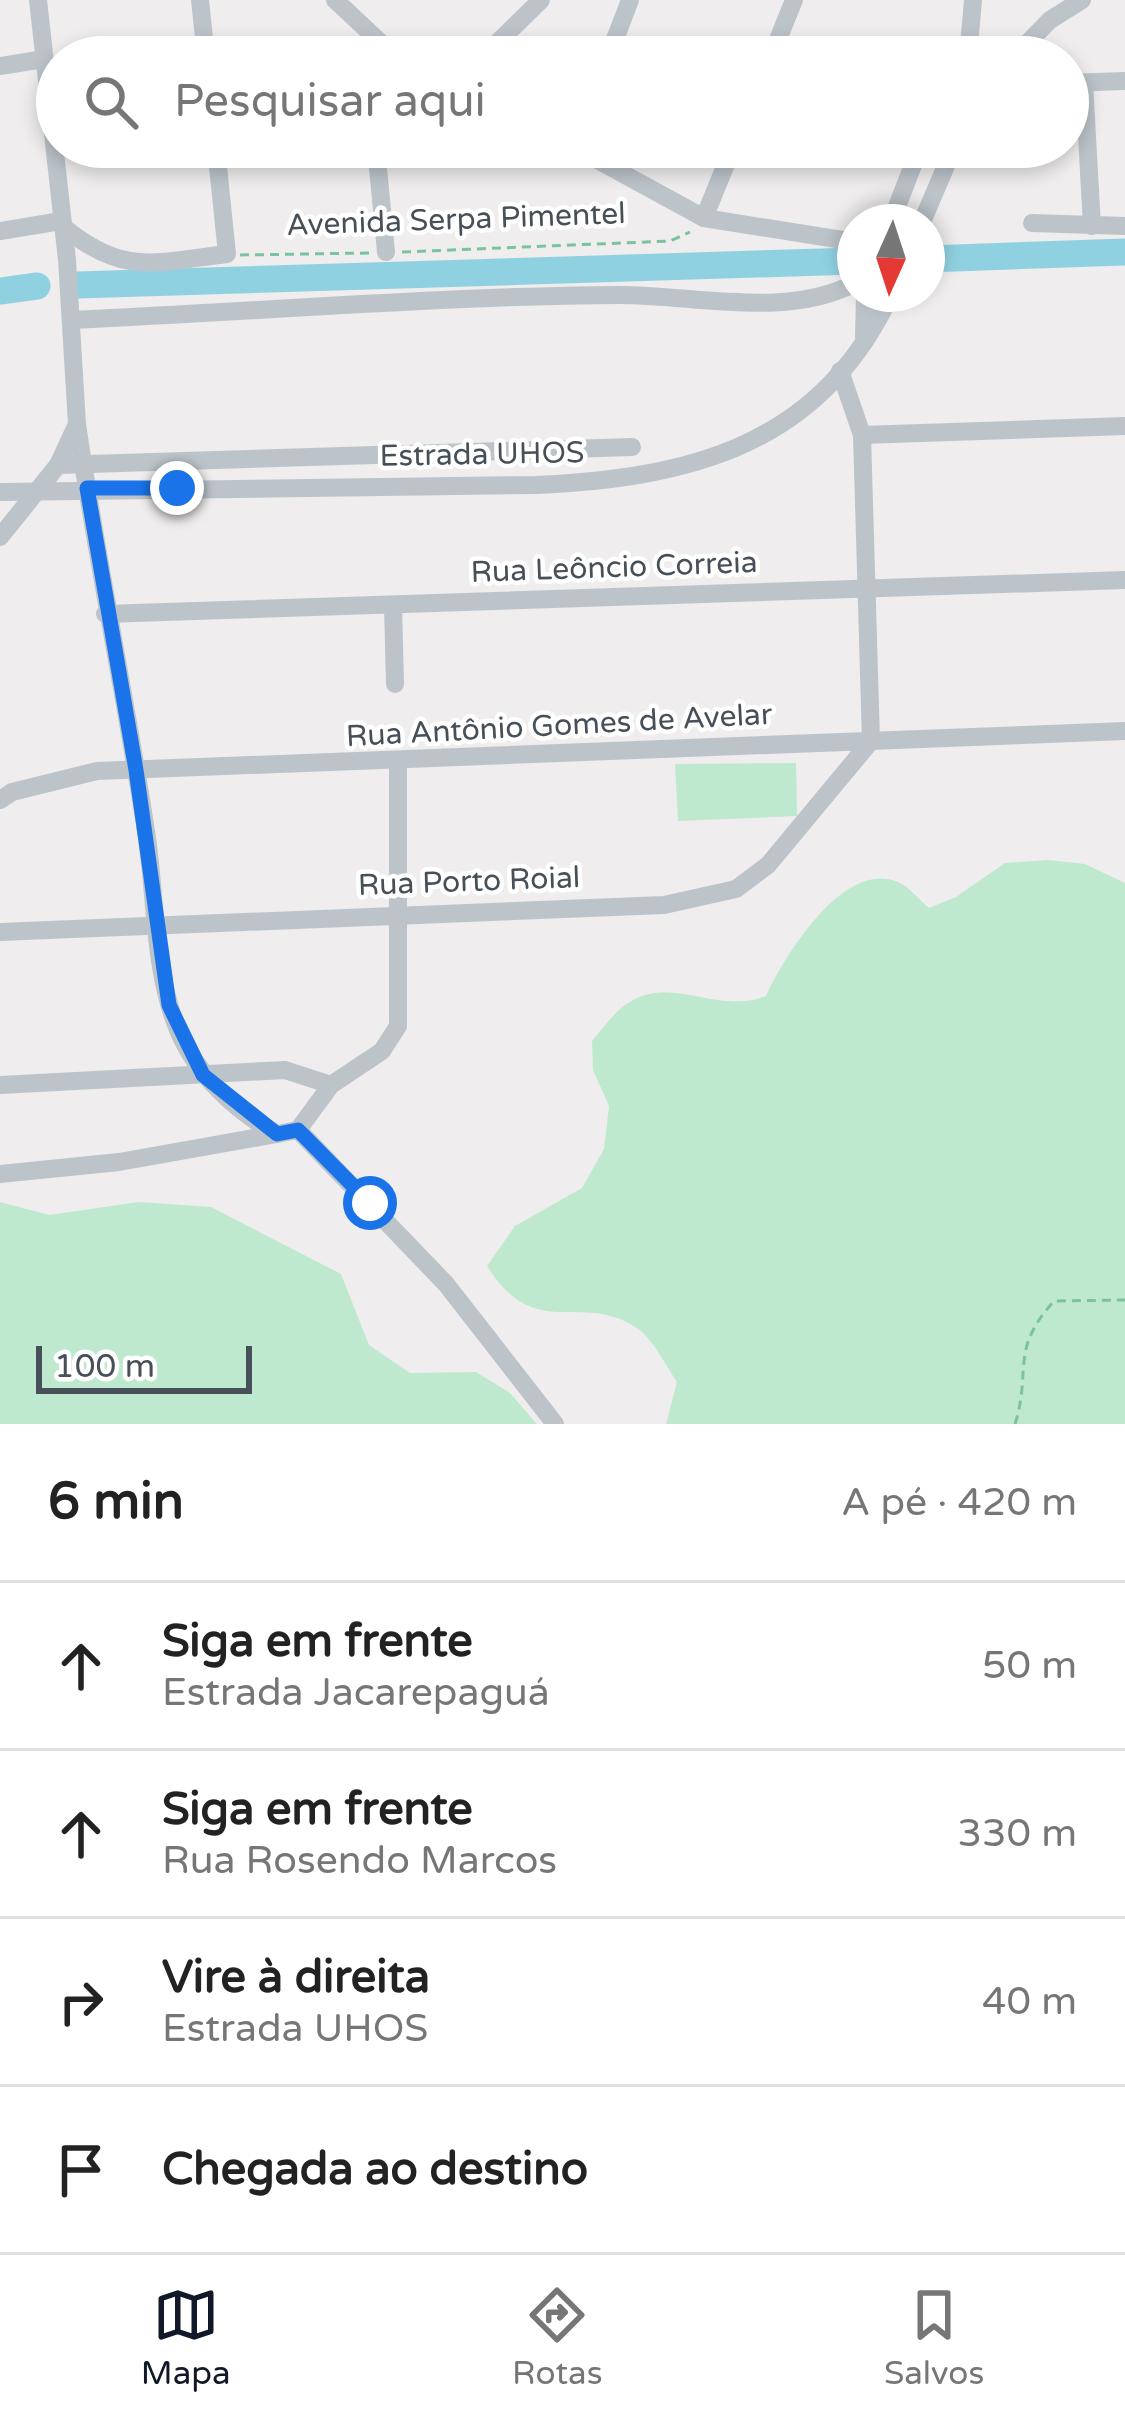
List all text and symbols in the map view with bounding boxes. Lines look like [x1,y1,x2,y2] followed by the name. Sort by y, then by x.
[36,36,1089,168] search box
[78,69,144,135] icon: search
[174,75,486,129] text: Pesquisar aqui
[286,195,626,244] street label: Avenida Serpa Pimentel
[837,204,945,312] north arrow
[379,434,585,475] street label: Estrada UHOS
[150,461,204,515] route end
[470,544,758,591] street label: Rua Leôncio Correia
[345,696,774,755] street label: Rua Antônio Gomes de Avelar
[357,859,581,904] street label: Rua Porto Roial
[343,1176,397,1230] route start
[36,1340,252,1393] scale bar
[54,1347,155,1386] text: 100 m
[48,1471,184,1533] text: 6 min
[841,1479,1077,1526] text: A pé · 420 m
[162,1615,473,1669] text: Siga em frente
[48,1633,114,1699] icon: ahead
[982,1642,1077,1689] text: 50 m
[162,1669,550,1716] text: Estrada Jacarepaguá
[162,1783,473,1837] text: Siga em frente
[48,1801,114,1867] icon: ahead
[958,1810,1077,1857] text: 330 m
[162,1837,557,1884] text: Rua Rosendo Marcos
[162,1951,430,2005] text: Vire à direita
[48,1969,114,2035] icon: right
[982,1978,1077,2025] text: 40 m
[162,2005,428,2052] text: Estrada UHOS
[48,2137,114,2203] icon: arrive
[162,2143,588,2197] text: Chegada ao destino
[141,2282,231,2393] tab: Mapa
[512,2282,602,2393] tab: Rotas
[884,2282,984,2393] tab: Salvos

